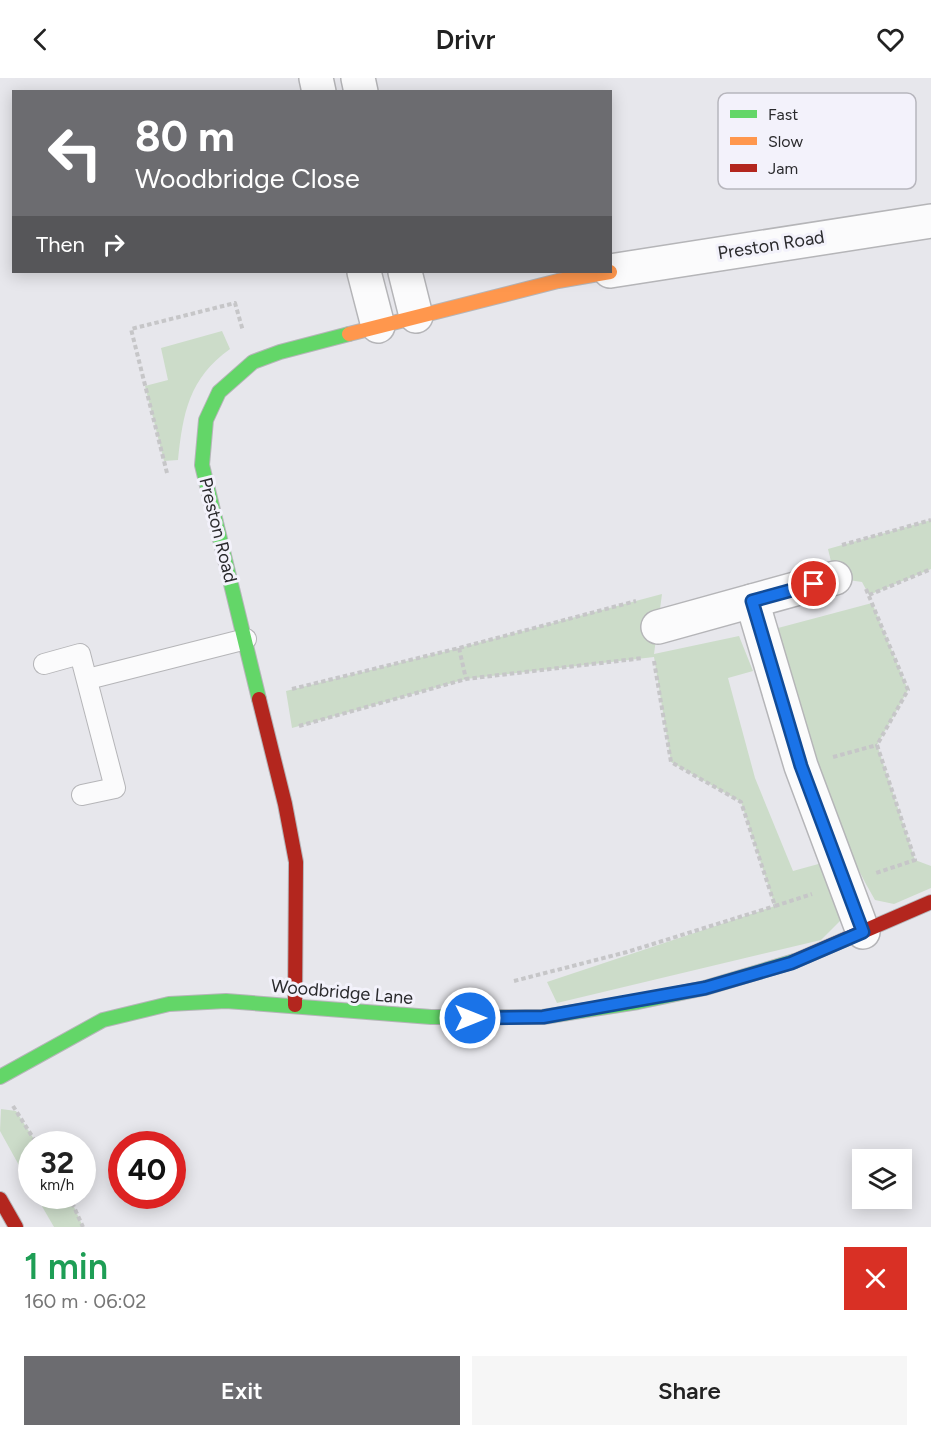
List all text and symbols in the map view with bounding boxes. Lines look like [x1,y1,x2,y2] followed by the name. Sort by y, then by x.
[24,23,57,56] icon: back
[436,23,495,56] text: Drivr
[874,23,907,56] icon: heart
[718,93,916,189] legend
[768,105,798,124] text: Fast
[135,111,235,162] text: 80 m
[36,114,114,192] icon: left
[768,132,803,151] text: Slow
[768,159,798,178] text: Jam
[135,162,360,195] text: Woodbridge Close
[716,226,826,264] street label: Preston Road
[97,228,130,261] icon: right
[36,231,85,258] text: Then
[194,475,242,585] street label: Preston Road
[788,558,839,609] pin
[797,567,830,600] icon: arrive
[270,975,414,1009] street label: Woodbridge Lane
[438,986,502,1050] position arrow
[108,1131,186,1209] speed limit sign: 40
[40,1144,74,1181] text: 32
[852,1149,912,1209] map controls
[852,1149,912,1209] button: layers
[40,1176,74,1194] text: km/h
[24,1245,108,1288] text: 1 min
[844,1247,907,1310] button: close
[24,1289,147,1313] text: 160 m · 06:02
[24,1356,460,1425] button: Exit
[472,1356,907,1425] button: Share

